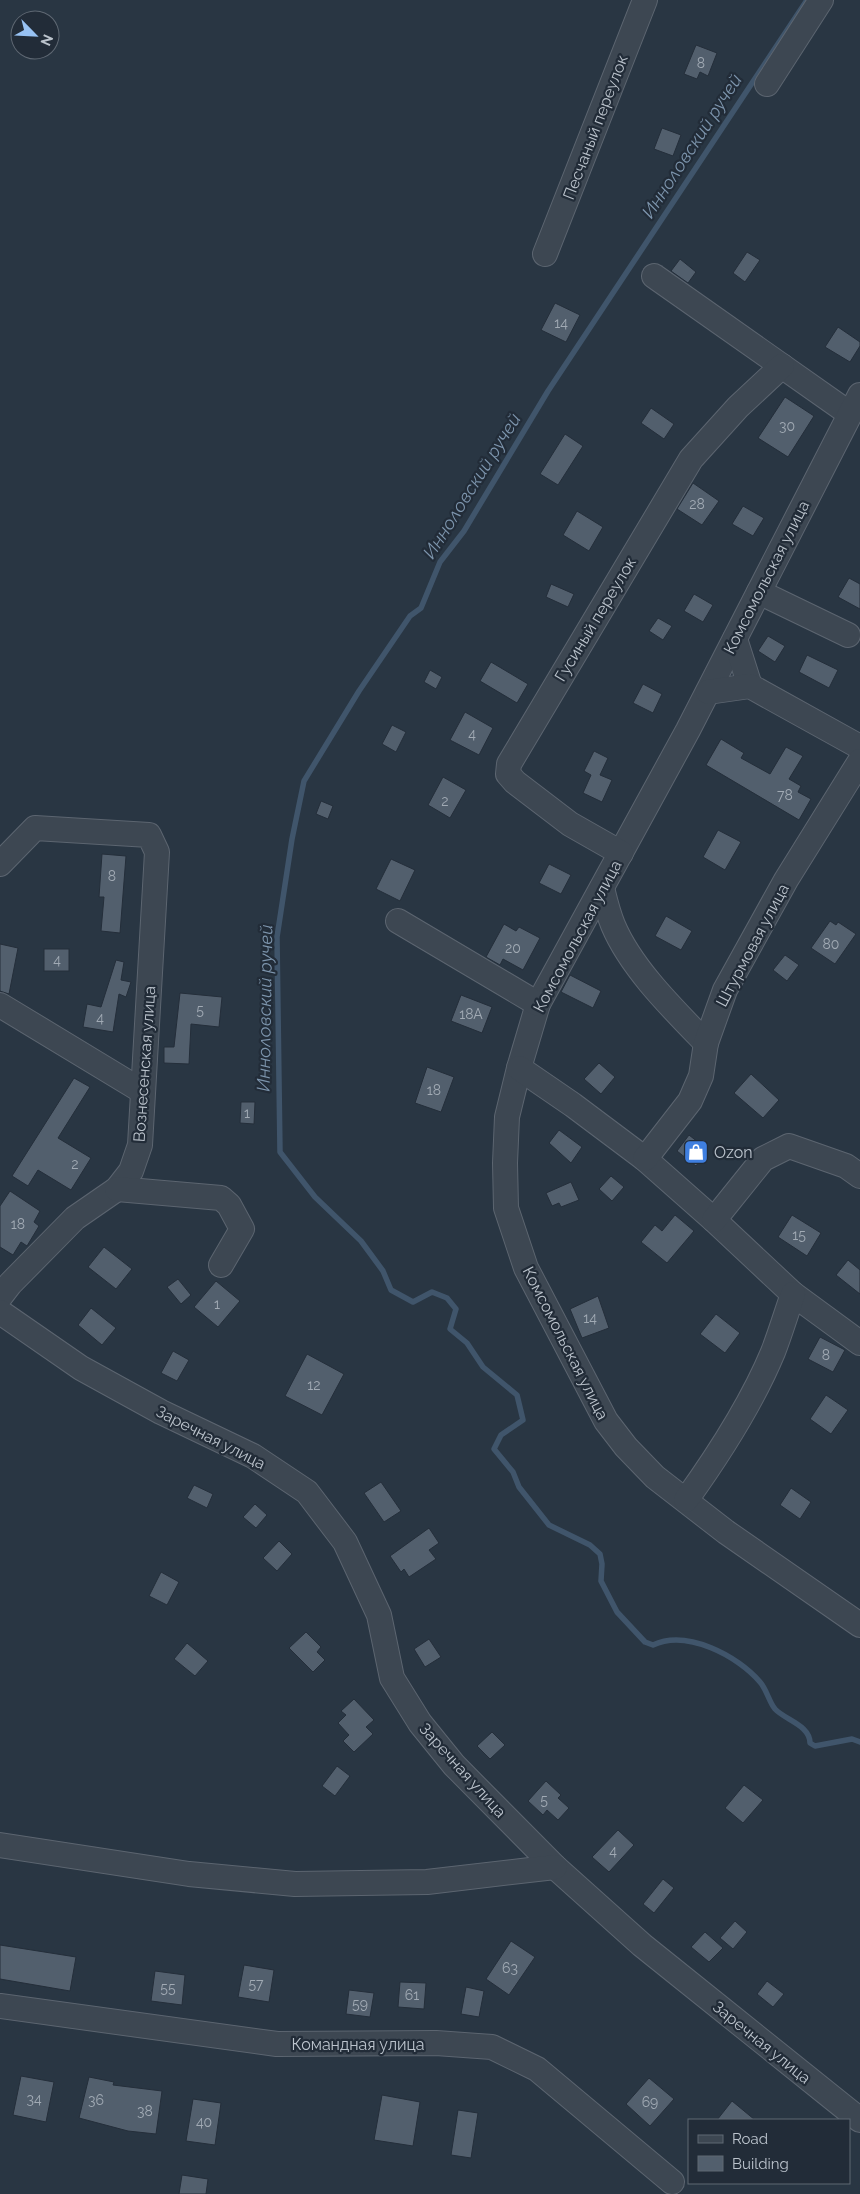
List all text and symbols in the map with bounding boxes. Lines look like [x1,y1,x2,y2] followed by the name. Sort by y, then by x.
[10,10,60,60] north arrow
[37,32,56,48] text: N
[559,52,632,202] street label: Песчаный переулок
[697,55,705,71] house number: 8
[637,70,746,222] water label: Инноловский ручей
[554,315,568,331] house number: 14
[418,409,525,562] water label: Инноловский ручей
[779,418,795,434] house number: 30
[689,496,705,512] house number: 28
[720,498,813,657] street label: Комсомольская улица
[551,554,640,685] street label: Гусиный переулок
[468,726,476,742] house number: 4
[777,787,793,803] house number: 78
[441,793,449,809] house number: 2
[529,857,626,1015] street label: Комсомольская улица
[108,868,116,884] house number: 8
[712,880,793,1010] street label: Штурмовая улица
[253,924,276,1092] water label: Инноловский ручей
[823,936,839,952] house number: 80
[505,940,521,956] house number: 20
[53,952,61,968] house number: 4
[130,985,159,1143] street label: Вознесенская улица
[196,1002,204,1018] house number: 5
[459,1006,483,1022] house number: 18А
[96,1010,104,1026] house number: 4
[427,1082,441,1098] house number: 18
[244,1105,250,1121] house number: 1
[683,1139,709,1165] shop icon: Ozon
[714,1143,753,1162] place label: Ozon
[71,1156,79,1172] house number: 2
[11,1216,25,1232] house number: 18
[792,1227,806,1243] house number: 15
[519,1264,612,1423] street label: Комсомольская улица
[214,1296,220,1312] house number: 1
[583,1310,597,1326] house number: 14
[822,1347,830,1363] house number: 8
[307,1377,321,1393] house number: 12
[153,1402,269,1473] street label: Заречная улица
[415,1719,510,1821] street label: Заречная улица
[540,1792,548,1808] house number: 5
[609,1843,617,1859] house number: 4
[502,1960,518,1976] house number: 63
[248,1976,264,1992] house number: 57
[160,1980,176,1996] house number: 55
[405,1987,419,2003] house number: 61
[352,1996,368,2012] house number: 59
[709,1997,814,2088] street label: Заречная улица
[292,2035,424,2054] street label: Командная улица
[26,2091,42,2107] house number: 34
[88,2092,104,2108] house number: 36
[642,2094,658,2110] house number: 69
[137,2103,153,2119] house number: 38
[196,2114,212,2130] house number: 40
[688,2119,850,2184] legend
[732,2130,768,2148] text: Road
[732,2155,789,2173] text: Building

